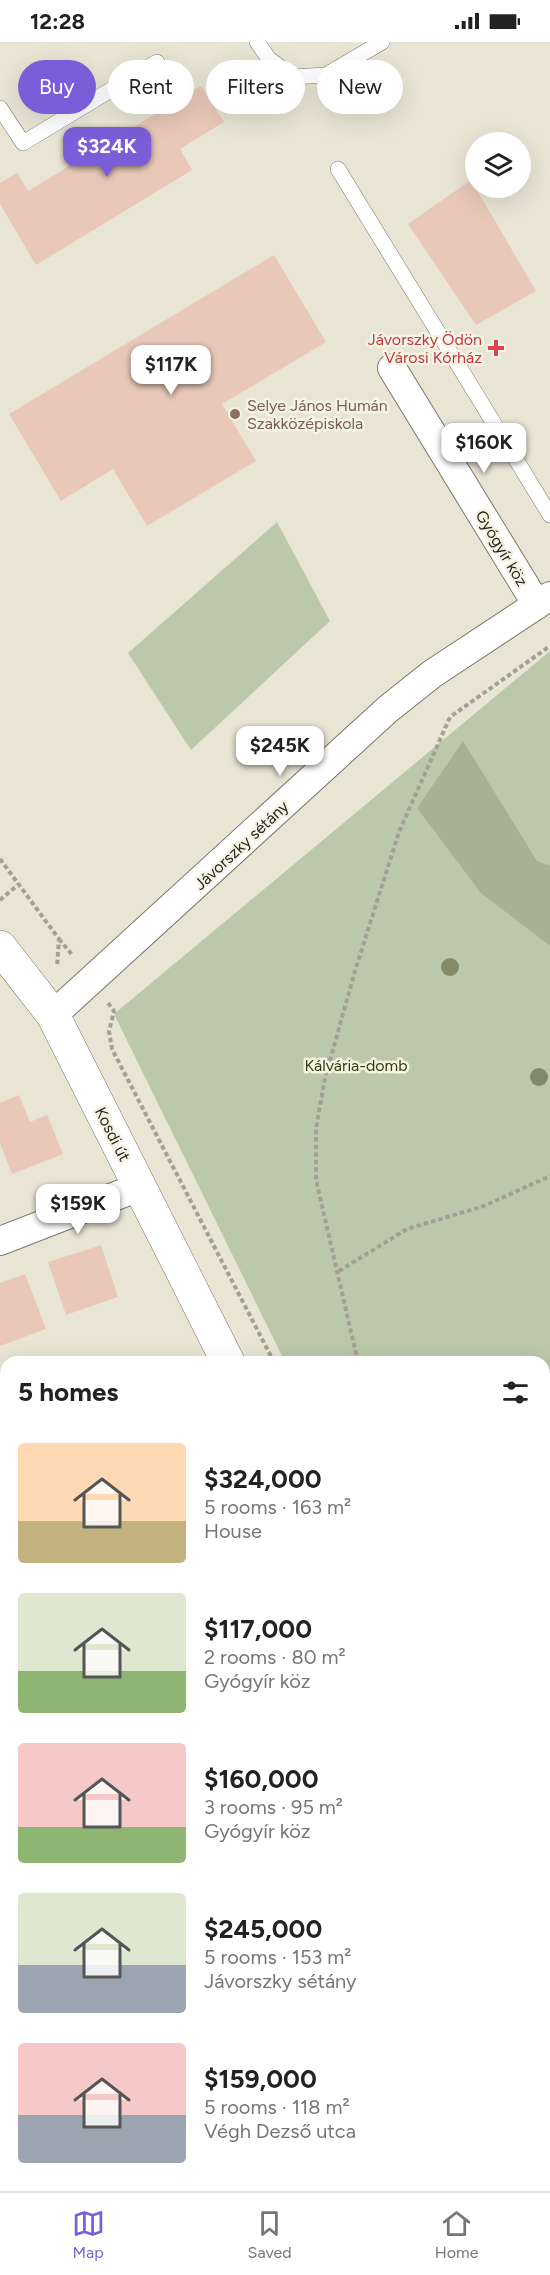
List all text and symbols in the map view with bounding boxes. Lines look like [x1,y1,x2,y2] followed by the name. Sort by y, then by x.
[30,8,85,35] text: 12:28
[18,60,96,114] chip: Buy
[108,60,194,114] chip: Rent
[206,60,305,114] chip: Filters
[317,60,403,114] chip: New
[65,127,149,178] pin: $324K
[465,132,531,198] map controls
[465,132,531,198] button: layers
[77,134,137,158] text: $324K
[367,330,482,367] place label: Jávorszky Ödön Városi Kórház
[487,339,505,357] marker: Jávorszky Ödön Városi Kórház
[129,345,213,396] pin: $117K
[145,352,197,376] text: $117K
[247,396,388,433] place label: Selye János Humán Szakközépiskola
[228,407,242,421] marker: Selye János Humán Szakközépiskola
[442,423,526,474] pin: $160K
[455,430,513,454] text: $160K
[471,507,532,590] street label: Gyógyír köz
[238,726,322,777] pin: $245K
[250,733,310,757] text: $245K
[190,796,293,894] street label: Jávorszky sétány
[304,1056,408,1075] park label: Kálvária-domb
[91,1104,134,1165] street label: Kosdi út
[36,1184,120,1235] pin: $159K
[50,1191,106,1215] text: $159K
[18,1376,118,1408] text: 5 homes
[499,1376,532,1409] icon: filters
[204,1463,322,1495] text: $324,000
[66,1467,138,1539] icon: home
[204,1495,351,1519] text: 5 rooms · 163 m²
[204,1519,262,1543] text: House
[204,1613,312,1645] text: $117,000
[66,1617,138,1689] icon: home
[204,1645,346,1669] text: 2 rooms · 80 m²
[204,1669,311,1693] text: Gyógyír köz
[204,1763,319,1795] text: $160,000
[66,1767,138,1839] icon: home
[204,1795,343,1819] text: 3 rooms · 95 m²
[204,1819,311,1843] text: Gyógyír köz
[204,1913,322,1945] text: $245,000
[66,1917,138,1989] icon: home
[204,1945,352,1969] text: 5 rooms · 153 m²
[204,1969,357,1993] text: Jávorszky sétány
[204,2063,317,2095] text: $159,000
[66,2067,138,2139] icon: home
[204,2095,350,2119] text: 5 rooms · 118 m²
[204,2119,356,2143] text: Végh Dezső utca
[72,2207,105,2262] tab: Map
[248,2207,292,2262] tab: Saved
[435,2207,478,2262] tab: Home

